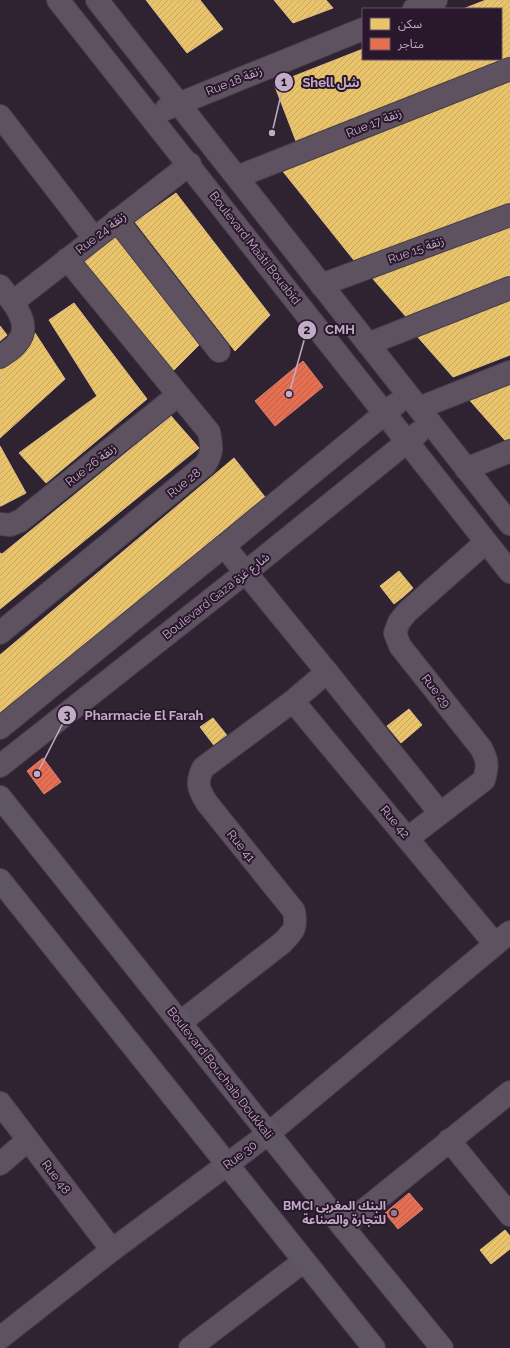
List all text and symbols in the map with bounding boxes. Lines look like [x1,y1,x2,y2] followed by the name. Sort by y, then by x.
[362,8,502,60] legend
[398,17,422,31] text: سكن
[397,37,424,51] text: متاجر
[204,63,264,99] street label: Rue 18 زنقة
[274,70,367,95] callout: Shell شل
[281,75,287,89] text: 1
[302,75,360,90] text: Shell شل
[344,106,404,140] street label: Rue 17 زنقة
[207,189,303,307] street label: Boulevard Maâti Bouabid
[73,209,129,257] street label: Rue 24 زنقة
[386,233,446,267] street label: Rue 15 زنقة
[297,317,363,342] callout: CMH
[325,322,355,337] text: CMH
[304,323,311,337] text: 2
[63,441,119,489] street label: Rue 26 زنقة
[165,465,203,501] street label: Rue 28
[160,550,274,644] street label: Boulevard Gaza شارع غزة
[419,672,453,710] street label: Rue 29
[57,703,212,728] callout: Pharmacie El Farah
[64,708,71,722] text: 3
[85,708,204,723] text: Pharmacie El Farah
[377,803,413,841] street label: Rue 42
[224,827,258,865] street label: Rue 41
[164,1004,276,1142] street label: Boulevard Bouchaib Doukkali
[220,1138,260,1172] street label: Rue 30
[39,1157,73,1197] street label: Rue 48
[283,1199,386,1227] place label: BMCI البنك المغربي للتجارة والصناعة
[389,1208,399,1218] marker: BMCI البنك المغربي للتجارة والصناعة

